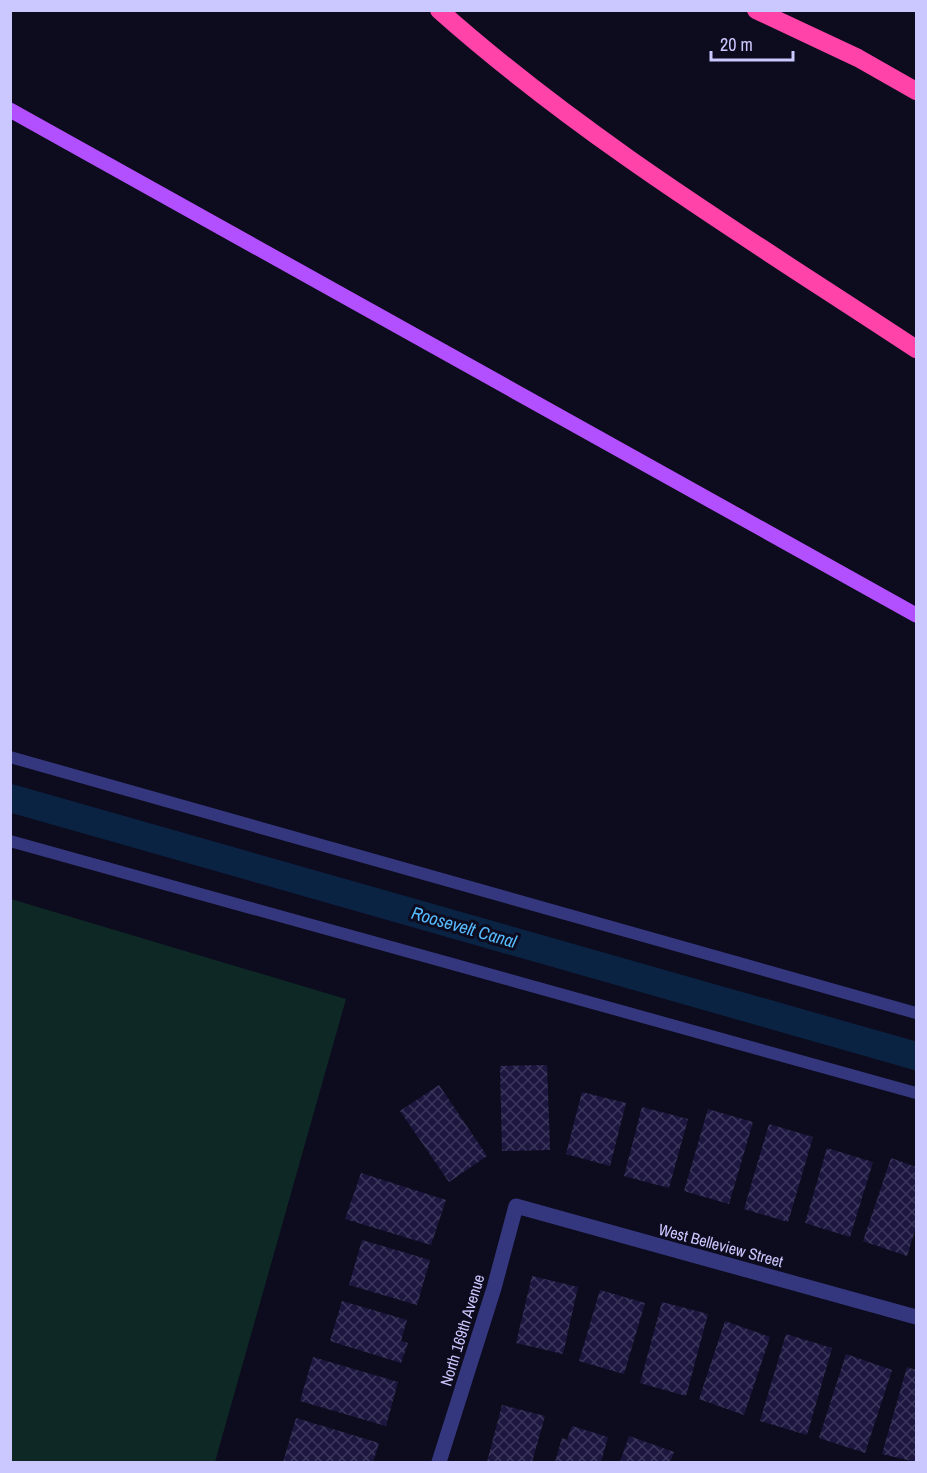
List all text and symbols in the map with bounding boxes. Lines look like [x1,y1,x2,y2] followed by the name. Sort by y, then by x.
[711,24,794,62] scale bar
[720,32,753,57] text: 20 m
[409,900,520,954] water label: Roosevelt Canal
[656,1218,786,1272] street label: West Belleview Street
[435,1271,489,1389] street label: North 169th Avenue

